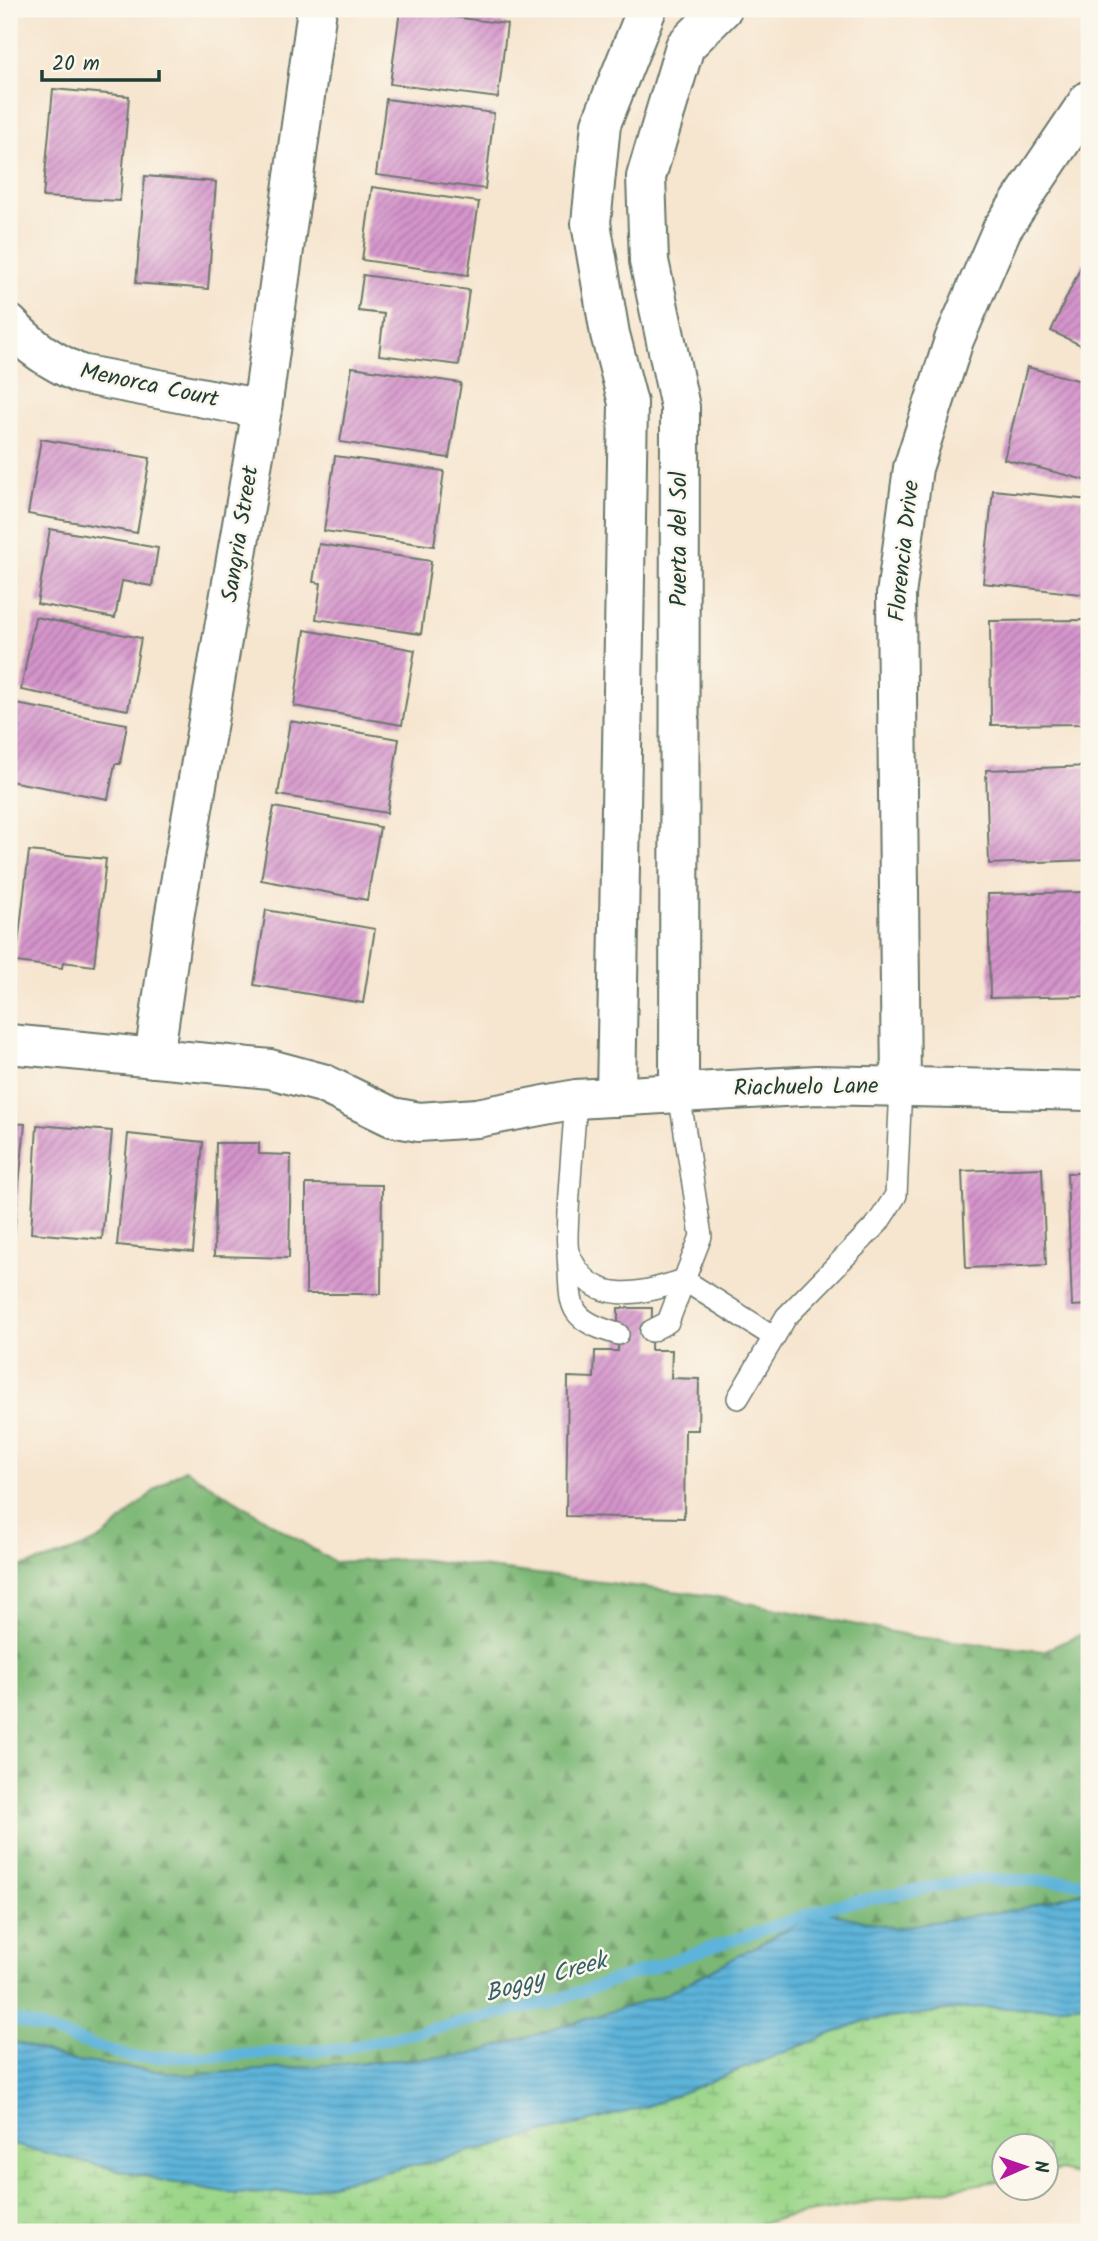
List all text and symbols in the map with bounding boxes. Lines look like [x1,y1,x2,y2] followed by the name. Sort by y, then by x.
[42,38,159,82] scale bar
[52,48,100,81] text: 20 m
[76,354,223,418] street label: Menorca Court
[212,462,270,605] street label: Sangria Street
[662,471,698,607] street label: Puerta del Sol
[880,478,930,624] street label: Florencia Drive
[733,1069,879,1107] street label: Riachuelo Lane
[481,1941,615,2014] water label: Boggy Creek
[990,2132,1060,2202] north arrow
[1025,2160,1055,2173] text: N

